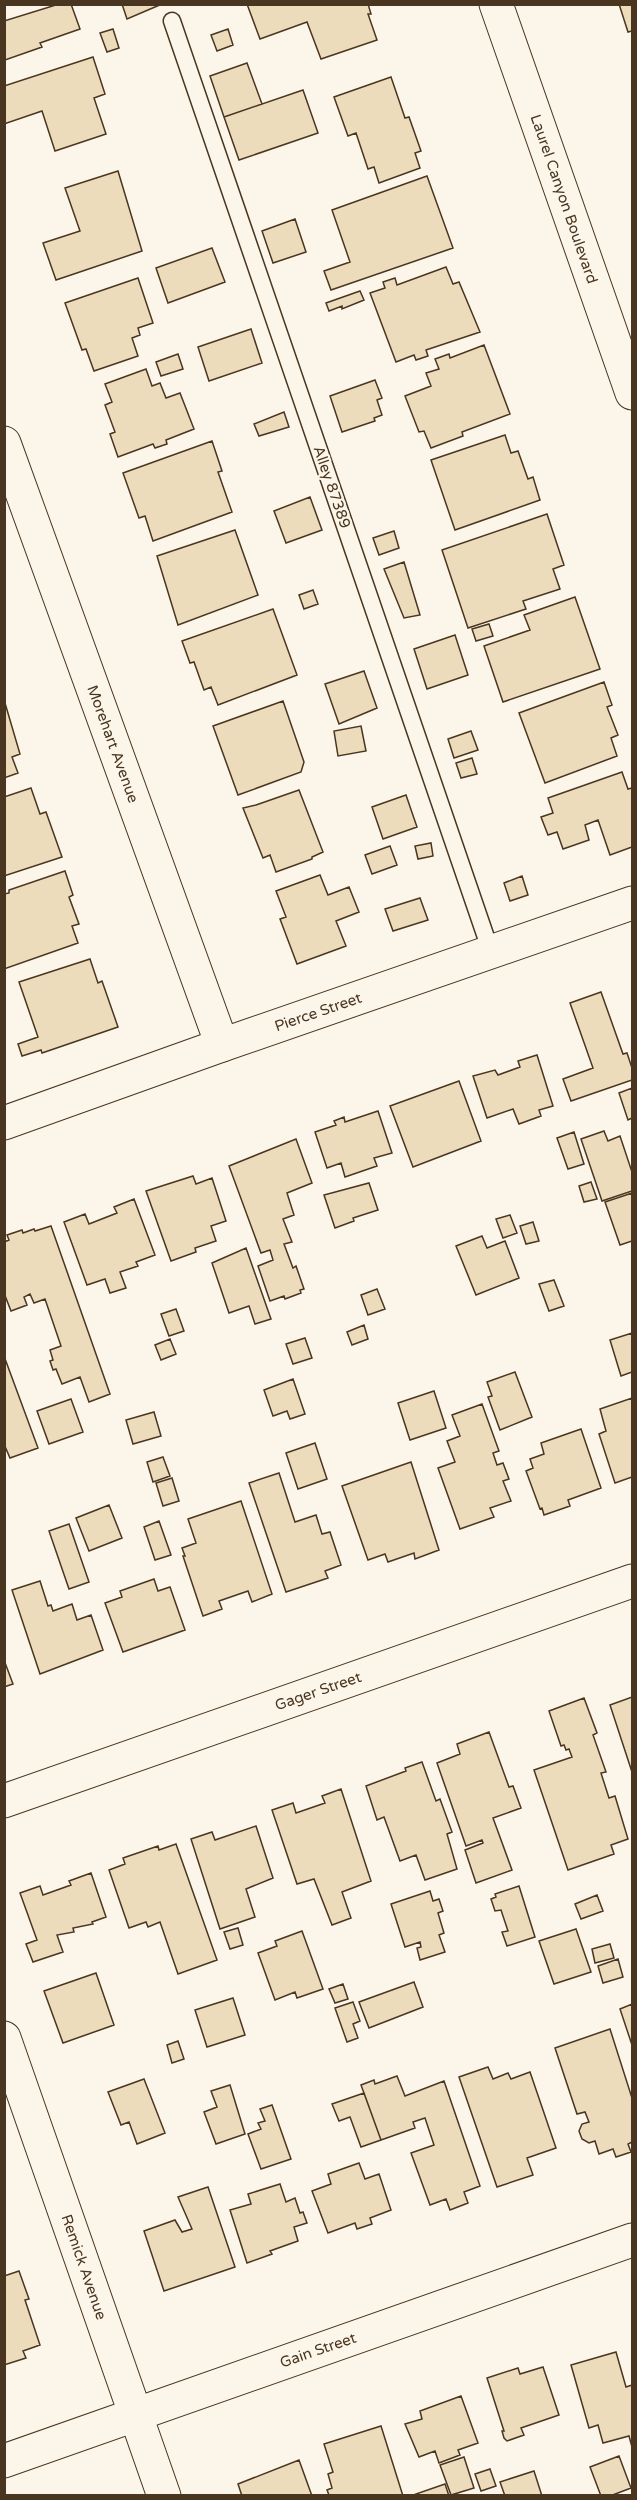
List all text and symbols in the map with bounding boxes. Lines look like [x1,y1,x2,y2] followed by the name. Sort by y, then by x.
[527,112,601,286] street label: Laurel Canyon Boulevard
[309,443,355,531] street label: Alley 87389
[83,683,143,805] street label: Morehart Avenue
[272,989,364,1035] street label: Pierce Street
[272,1668,364,1714] street label: Gager Street
[58,2212,110,2322] street label: Remick Avenue
[278,2328,359,2371] street label: Gain Street

